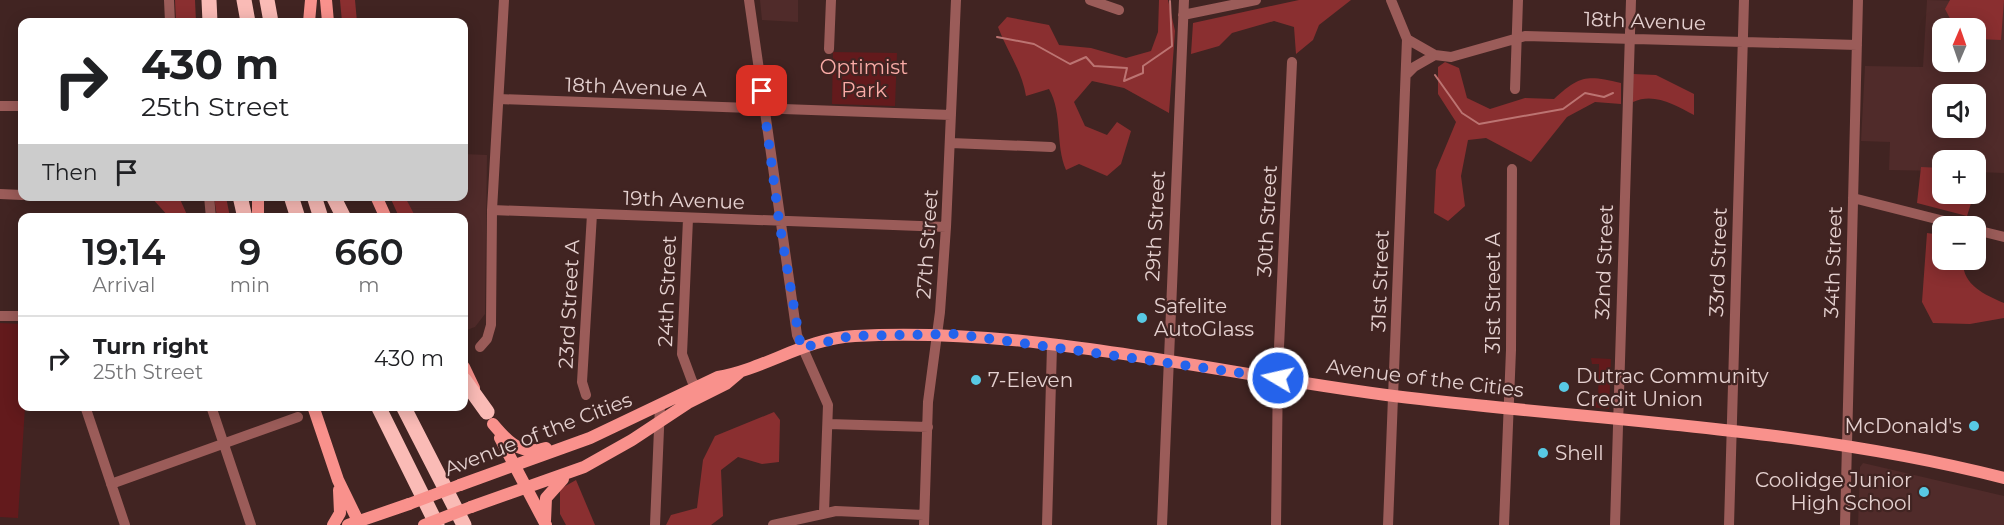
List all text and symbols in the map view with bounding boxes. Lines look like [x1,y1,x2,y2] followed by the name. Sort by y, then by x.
[1583,7,1707,35] street label: 18th Avenue
[1932,18,1986,72] north arrow
[1932,18,1986,270] map controls
[141,38,279,90] text: 430 m
[42,42,120,120] icon: right
[820,55,908,102] park label: Optimist Park
[736,65,787,116] pin
[565,73,708,101] street label: 18th Avenue A
[745,74,778,107] icon: arrive
[1932,84,1986,138] button: sound
[141,90,290,123] text: 25th Street
[1932,150,1986,204] button: +
[110,156,143,189] icon: arrive
[42,159,98,186] text: Then
[1252,164,1282,278] street label: 30th Street
[1140,170,1170,282] street label: 29th Street
[623,186,745,214] street label: 19th Avenue
[911,188,943,300] street label: 27th Street
[1590,204,1618,320] street label: 32nd Street
[1819,206,1847,318] street label: 34th Street
[1704,207,1732,317] street label: 33rd Street
[1932,216,1986,270] button: −
[82,230,166,274] text: 19:14
[239,230,261,274] text: 9
[334,230,404,274] text: 660
[1366,230,1394,332] street label: 31st Street
[1481,232,1505,354] street label: 31st Street A
[653,235,681,347] street label: 24th Street
[554,238,584,369] street label: 23rd Street A
[92,273,155,297] text: Arrival
[230,273,270,297] text: min
[358,273,380,297] text: m
[1154,294,1254,341] place label: Safelite AutoGlass
[1135,311,1149,325] marker: Safelite AutoGlass
[93,333,208,360] text: Turn right
[42,342,75,375] icon: right
[374,345,444,372] text: 430 m
[1246,346,1310,410] position arrow
[1325,354,1525,402] street label: Avenue of the Cities
[93,360,203,384] text: 25th Street
[1576,364,1769,411] place label: Dutrac Community Credit Union
[988,368,1073,392] place label: 7-Eleven
[969,373,983,387] marker: 7-Eleven
[1557,380,1571,394] marker: Dutrac Community Credit Union
[441,387,635,481] street label: Avenue of the Cities
[1845,414,1962,438] place label: McDonald's
[1967,419,1981,433] marker: McDonald's
[1555,441,1604,465] place label: Shell
[1536,446,1550,460] marker: Shell
[1755,468,1912,515] place label: Coolidge Junior High School
[1917,485,1931,499] marker: Coolidge Junior High School

